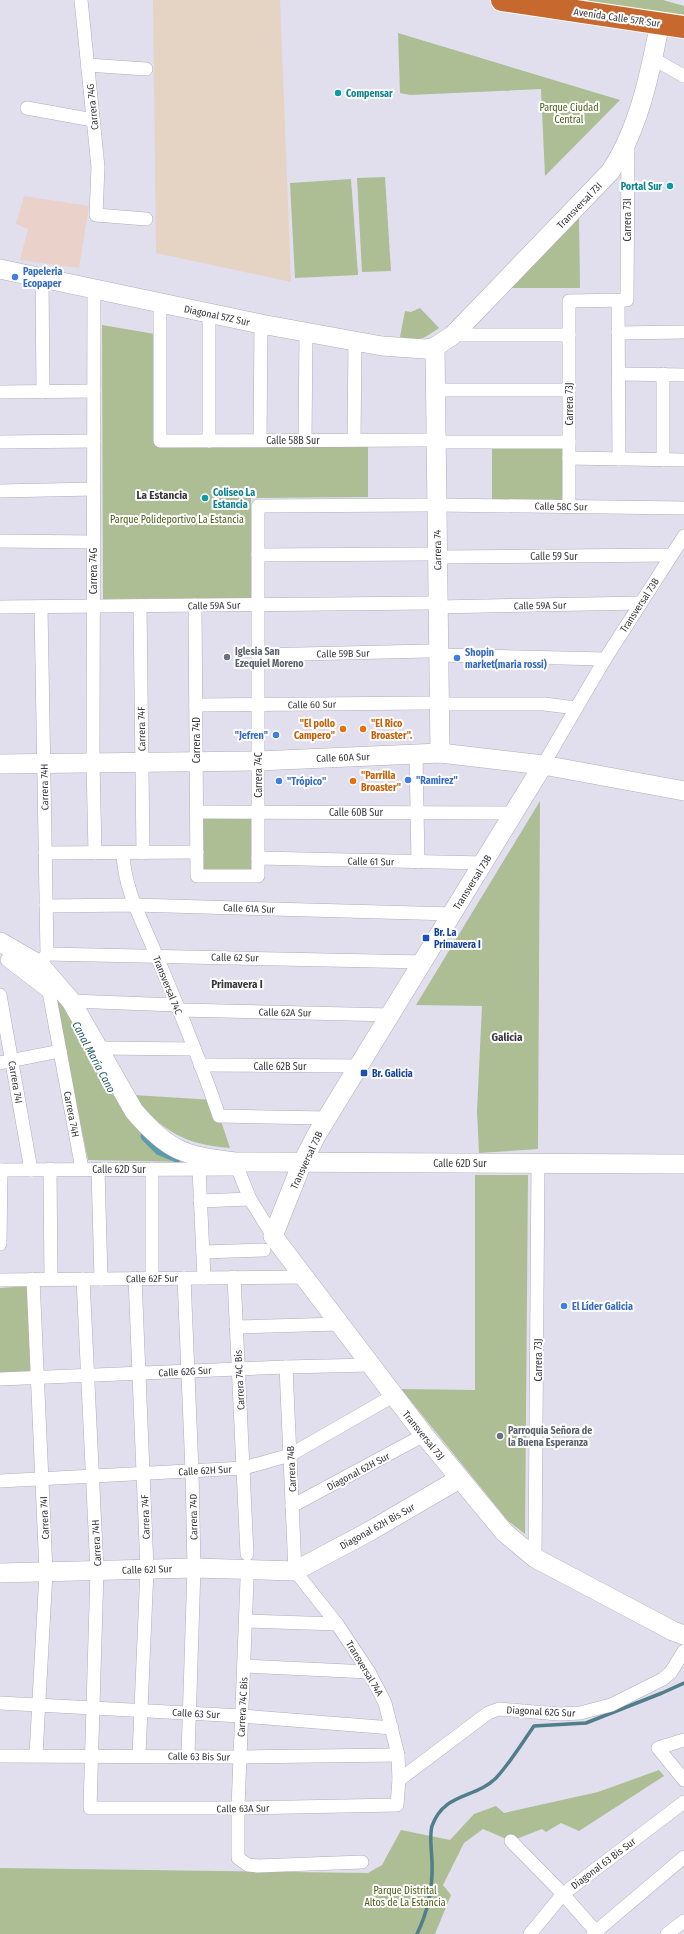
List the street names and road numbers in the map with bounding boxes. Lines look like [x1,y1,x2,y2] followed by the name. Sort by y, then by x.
[573,6,661,30] street label: Avenida Calle 57R Sur
[85,83,101,131] street label: Carrera 74G
[555,180,605,231] street label: Transversal 73I
[622,198,634,242] street label: Carrera 73I
[183,303,251,329] street label: Diagonal 57Z Sur
[564,382,576,426] street label: Carrera 73J
[266,435,320,447] street label: Calle 58B Sur
[534,501,588,513] street label: Calle 58C Sur
[432,529,444,570] street label: Carrera 74
[88,548,100,594] street label: Carrera 74G
[530,551,578,563] street label: Calle 59 Sur
[618,576,662,635] street label: Transversal 73B
[188,600,241,612] street label: Calle 59A Sur
[514,600,567,612] street label: Calle 59A Sur
[316,648,370,660] street label: Calle 59B Sur
[288,699,337,711] street label: Calle 60 Sur
[136,706,148,752] street label: Carrera 74F
[191,717,203,763] street label: Carrera 74D
[316,751,371,765] street label: Calle 60A Sur
[253,752,265,798] street label: Carrera 74C
[39,764,51,810] street label: Carrera 74H
[329,807,383,819] street label: Calle 60B Sur
[451,852,495,912] street label: Transversal 73B
[348,856,395,868] street label: Calle 61 Sur
[223,902,276,916] street label: Calle 61A Sur
[211,952,259,964] street label: Calle 62 Sur
[150,954,184,1016] street label: Transversal 74C
[258,1007,312,1019] street label: Calle 62A Sur
[5,1060,25,1104] street label: Carrera 74I
[253,1061,307,1073] street label: Calle 62B Sur
[61,1090,81,1138] street label: Carrera 74H
[288,1129,326,1191] street label: Transversal 73B
[433,1158,487,1170] street label: Calle 62D Sur
[92,1164,146,1176] street label: Calle 62D Sur
[126,1273,179,1285] street label: Calle 62F Sur
[533,1338,545,1382] street label: Carrera 73J
[232,1350,248,1410] street label: Carrera 74C Bis
[158,1365,212,1379] street label: Calle 62G Sur
[400,1409,447,1463] street label: Transversal 73J
[285,1445,299,1492] street label: Carrera 74B
[325,1450,392,1493] street label: Diagonal 62H Sur
[178,1464,233,1478] street label: Calle 62H Sur
[139,1494,153,1540] street label: Carrera 74F
[188,1494,200,1540] street label: Carrera 74D
[38,1496,52,1540] street label: Carrera 74I
[338,1501,418,1552] street label: Diagonal 62H Bis Sur
[90,1519,104,1567] street label: Carrera 74H
[122,1563,173,1577] street label: Calle 62I Sur
[343,1639,386,1699] street label: Transversal 74A
[235,1677,251,1737] street label: Carrera 74C Bis
[506,1704,576,1720] street label: Diagonal 62G Sur
[172,1707,221,1721] street label: Calle 63 Sur
[168,1750,231,1764] street label: Calle 63 Bis Sur
[216,1803,270,1815] street label: Calle 63A Sur
[569,1835,639,1892] street label: Diagonal 63 Bis Sur

